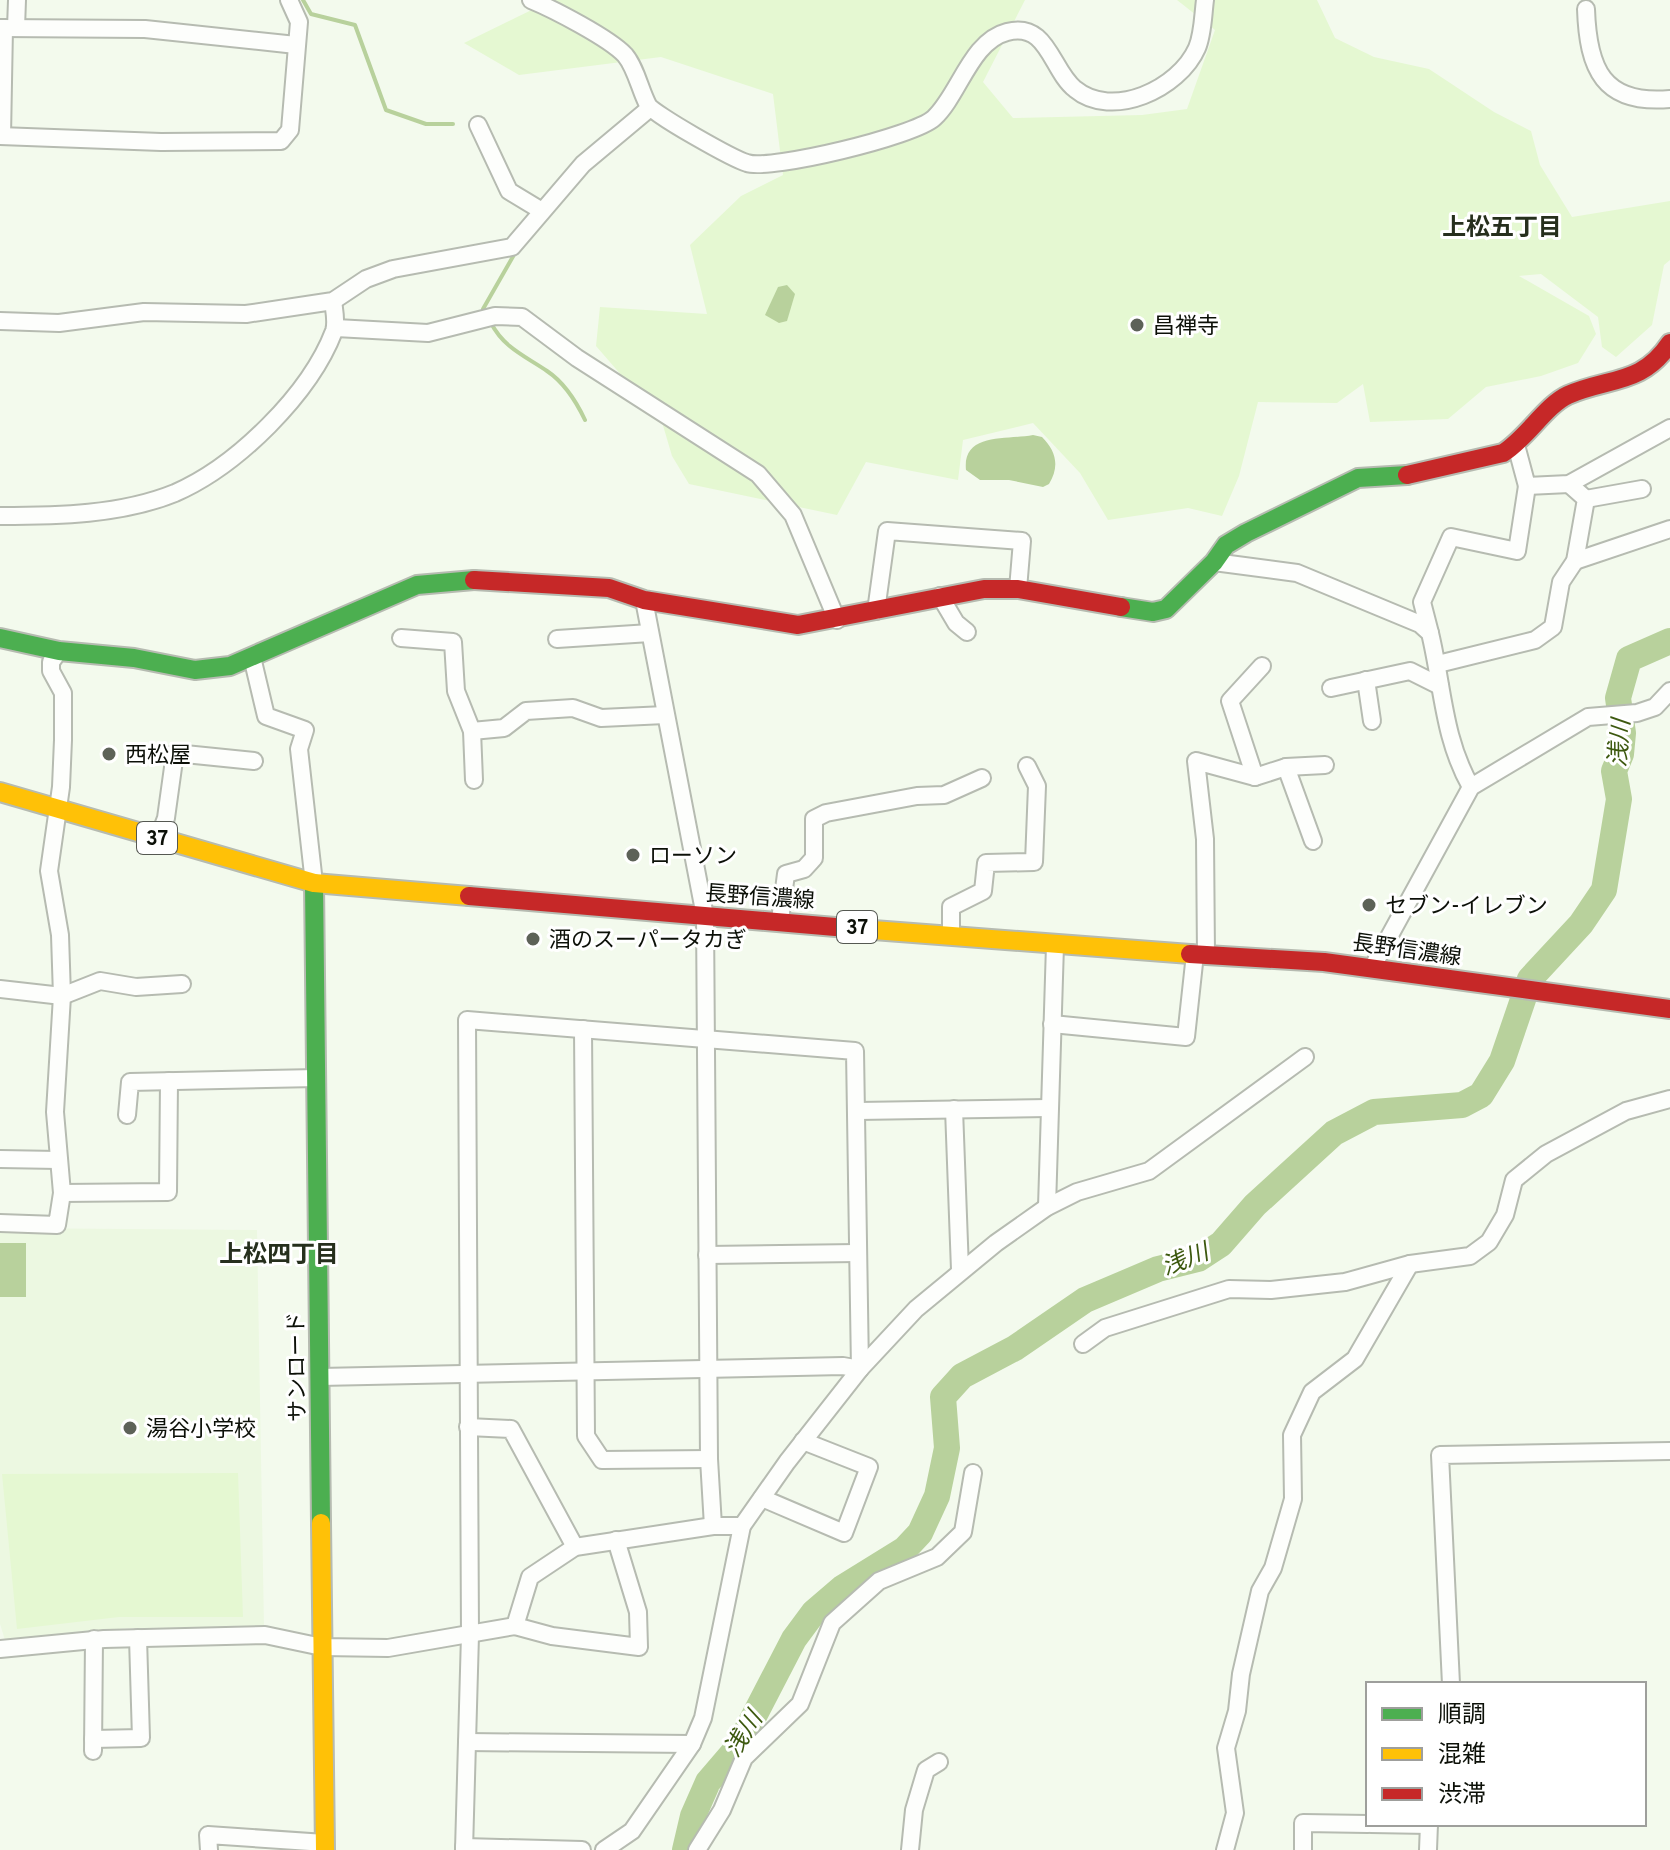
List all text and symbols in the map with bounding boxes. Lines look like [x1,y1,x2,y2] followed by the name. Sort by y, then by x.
[1442,214,1562,244] district label: 上松五丁目
[1153,314,1219,341] place label: 昌禅寺
[1128,316,1146,334] marker: 昌禅寺
[1604,715,1638,768] water label: 浅川
[125,743,191,770] place label: 西松屋
[100,745,118,763] marker: 西松屋
[137,822,177,854] road number: 37
[649,844,737,871] place label: ローソン
[624,846,642,864] marker: ローソン
[704,881,816,916] street label: 長野信濃線
[1385,894,1548,921] place label: セブン-イレブン
[1360,896,1378,914] marker: セブン-イレブン
[837,911,877,943] road number: 37
[549,928,747,955] place label: 酒のスーパータカぎ
[524,930,542,948] marker: 酒のスーパータカぎ
[1350,930,1463,972] street label: 長野信濃線
[1158,1237,1216,1283] water label: 浅川
[219,1241,339,1271] district label: 上松四丁目
[284,1312,313,1422] street label: サンロード
[146,1417,256,1444] place label: 湯谷小学校
[121,1419,139,1437] marker: 湯谷小学校
[1366,1682,1646,1826] legend
[1438,1701,1486,1731] text: 順調
[719,1704,772,1763] water label: 浅川
[1438,1741,1486,1771] text: 混雑
[1438,1781,1486,1811] text: 渋滞

